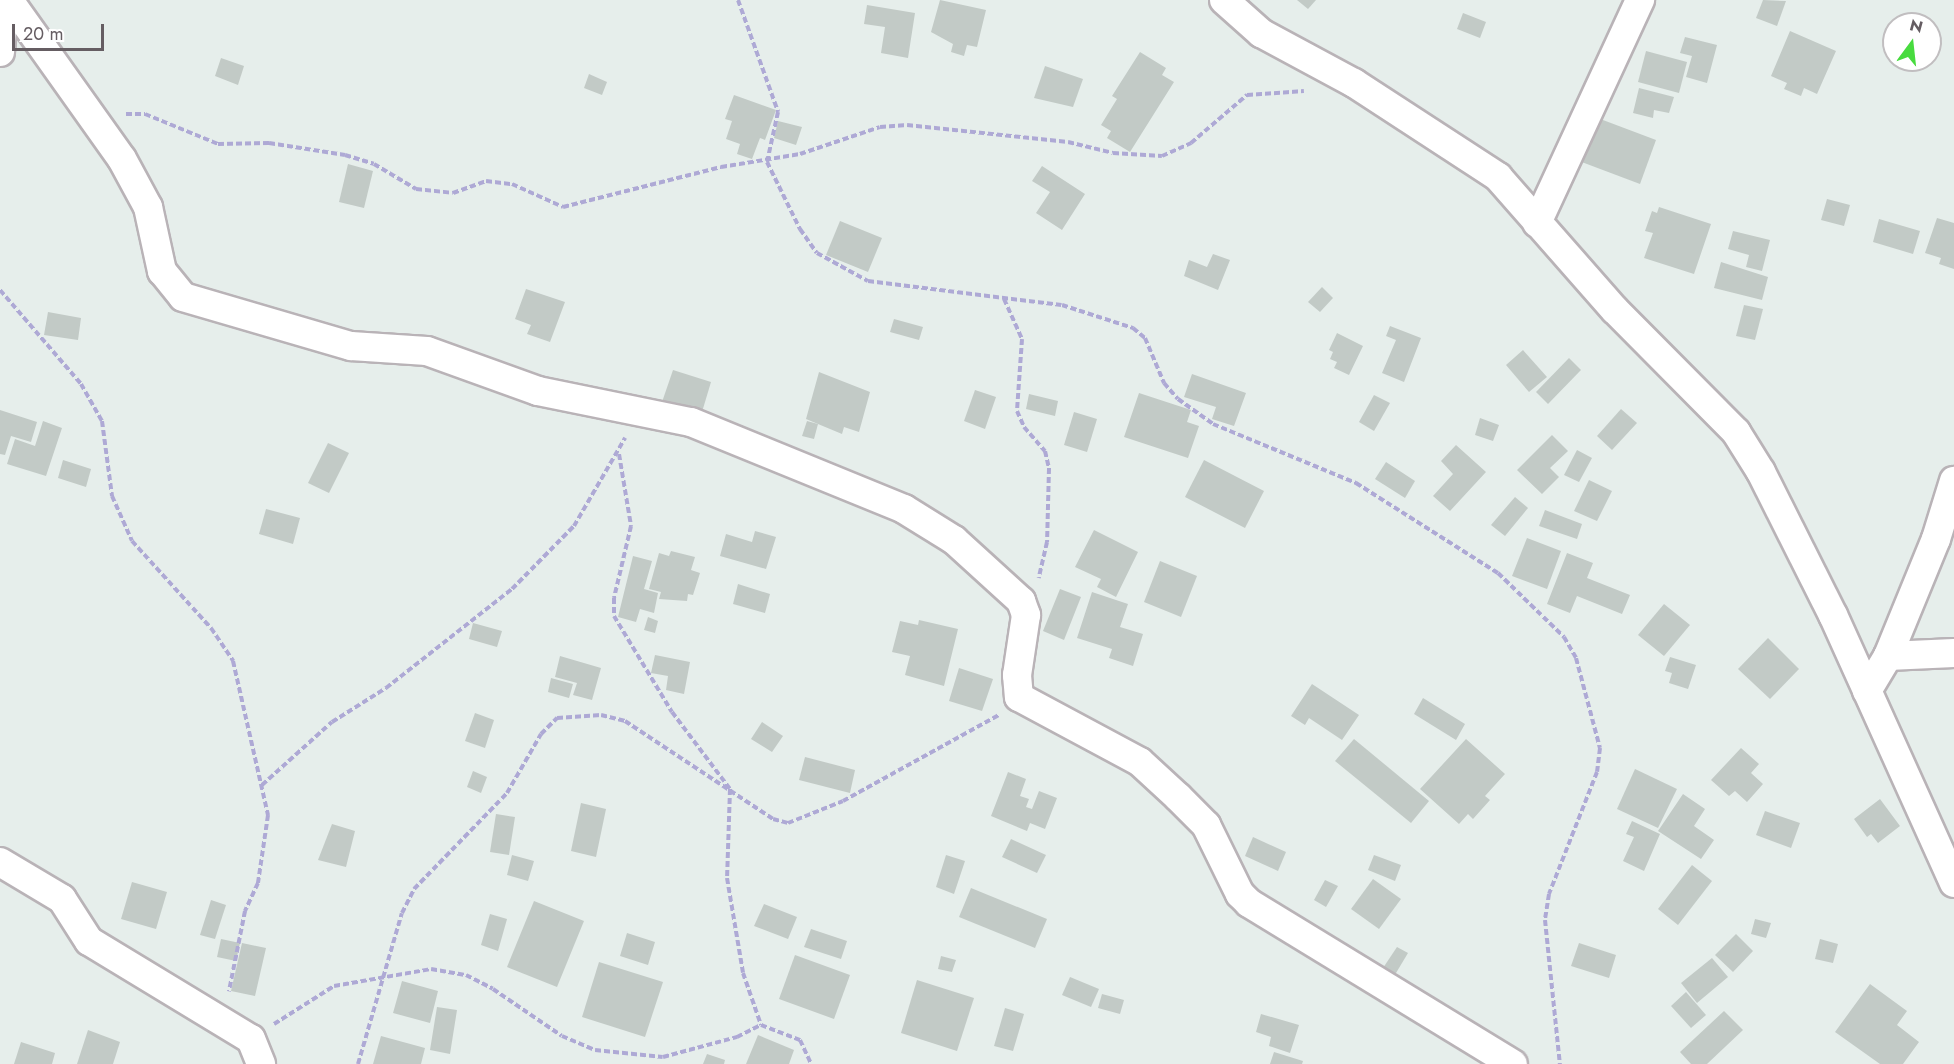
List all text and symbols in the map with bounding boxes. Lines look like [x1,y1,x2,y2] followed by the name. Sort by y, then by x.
[15,12,106,50] scale bar
[1882,12,1942,72] north arrow
[1907,13,1925,39] text: N
[23,21,63,47] text: 20 m

